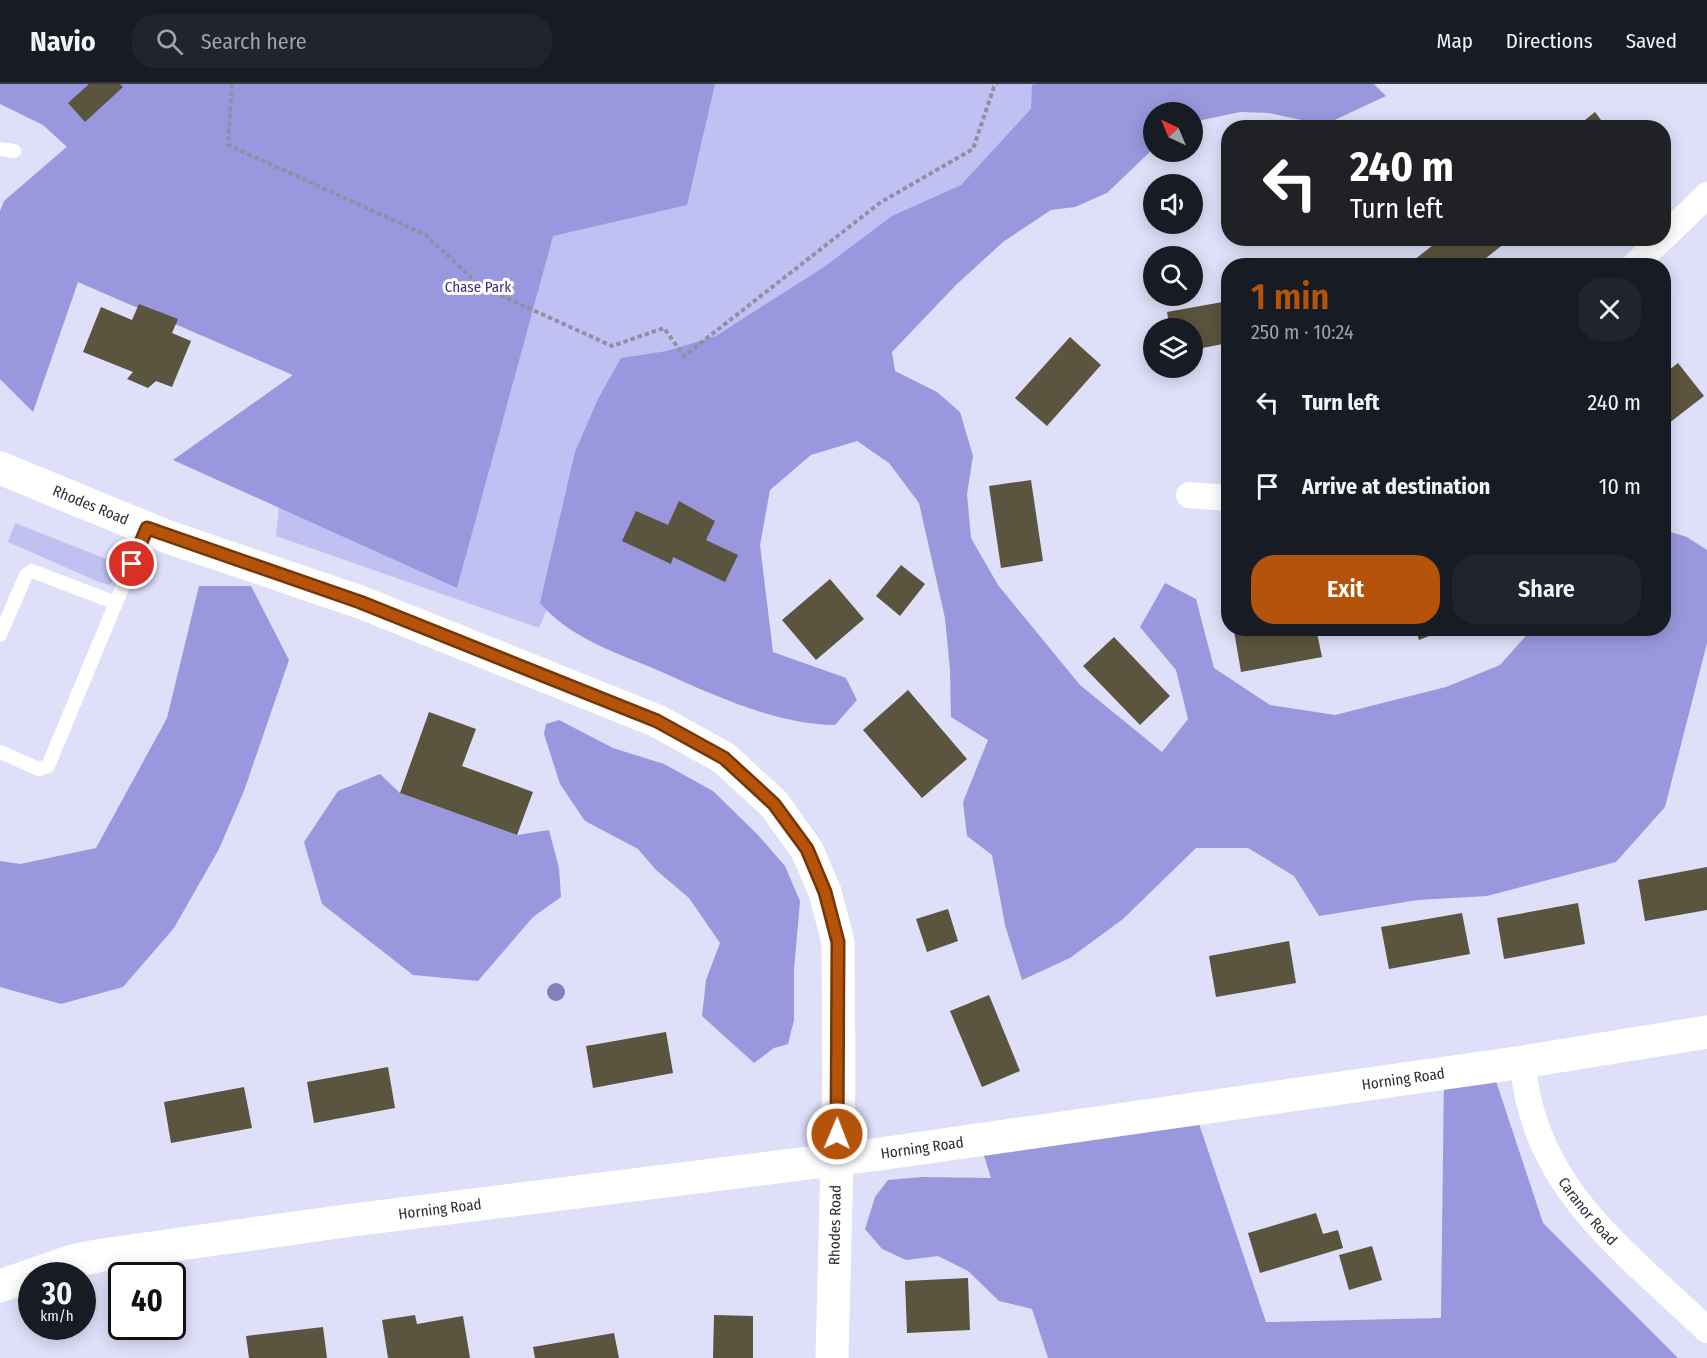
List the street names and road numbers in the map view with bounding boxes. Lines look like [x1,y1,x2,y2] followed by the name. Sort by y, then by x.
[50,482,131,529] street label: Rhodes Road
[1361,1064,1446,1094] street label: Horning Road
[879,1133,965,1163] street label: Horning Road
[1555,1174,1621,1249] street label: Caranor Road
[825,1185,845,1265] street label: Rhodes Road
[397,1195,482,1223] street label: Horning Road

